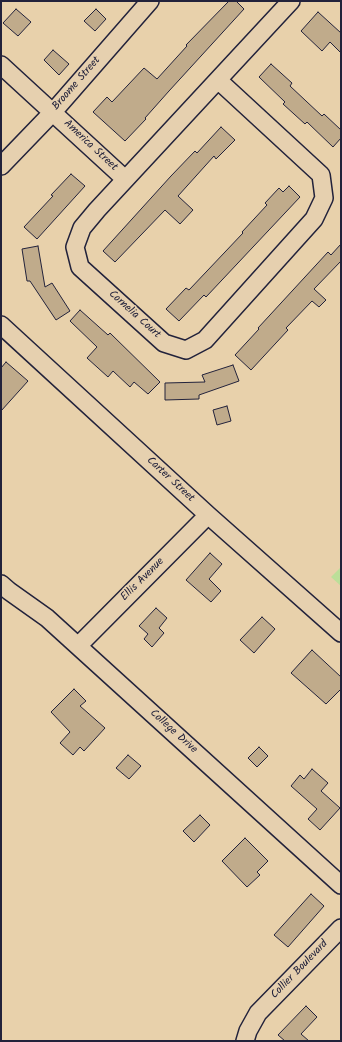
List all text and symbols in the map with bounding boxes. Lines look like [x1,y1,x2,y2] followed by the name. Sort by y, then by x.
[50,55,104,113] street label: Broome Street
[60,118,120,174] street label: America Street
[105,288,163,342] street label: Cornelia Court
[143,455,197,505] street label: Carter Street
[119,556,167,604] street label: Ellis Avenue
[146,707,200,757] street label: College Drive
[269,938,331,1002] street label: Collier Boulevard

